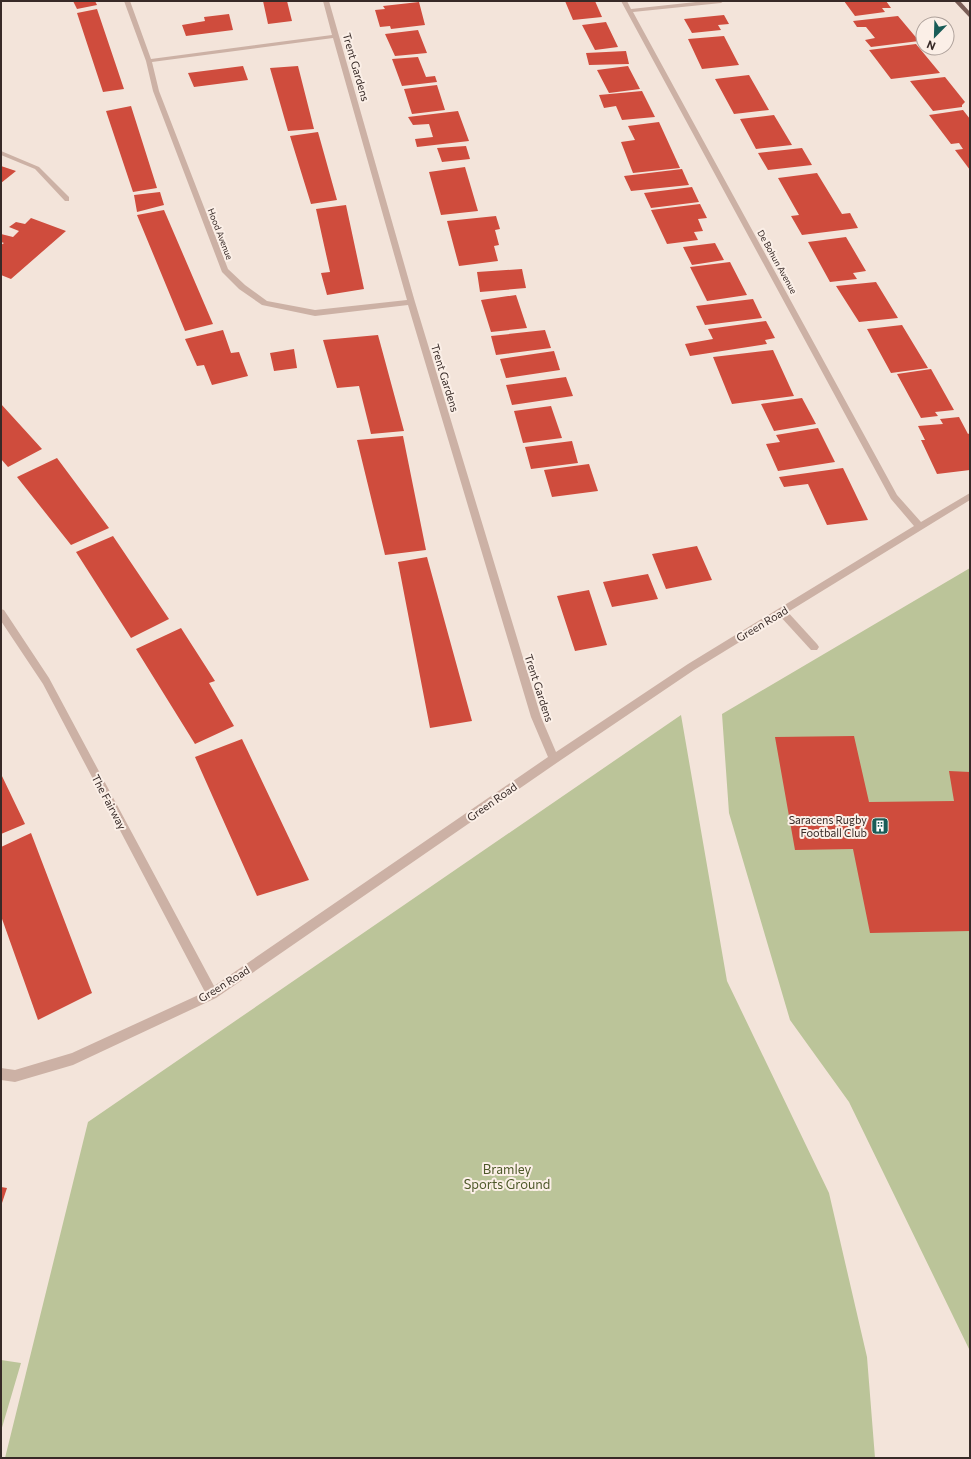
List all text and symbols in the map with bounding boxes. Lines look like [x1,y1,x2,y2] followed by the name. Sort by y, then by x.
[915,16,955,56] north arrow
[341,31,372,103] street label: Trent Gardens
[925,38,937,53] text: N
[206,206,235,261] street label: Hood Avenue
[755,228,800,296] street label: De Bohun Avenue
[429,342,462,413] street label: Trent Gardens
[734,603,790,644] street label: Green Road
[522,652,557,723] street label: Trent Gardens
[90,772,129,832] street label: The Fairway
[464,780,519,824] street label: Green Road
[789,813,867,839] place label: Saracens Rugby Football Club
[870,816,890,836] building icon: Saracens Rugby Football Club
[196,963,252,1004] street label: Green Road
[464,1161,550,1192] park label: Bramley Sports Ground

